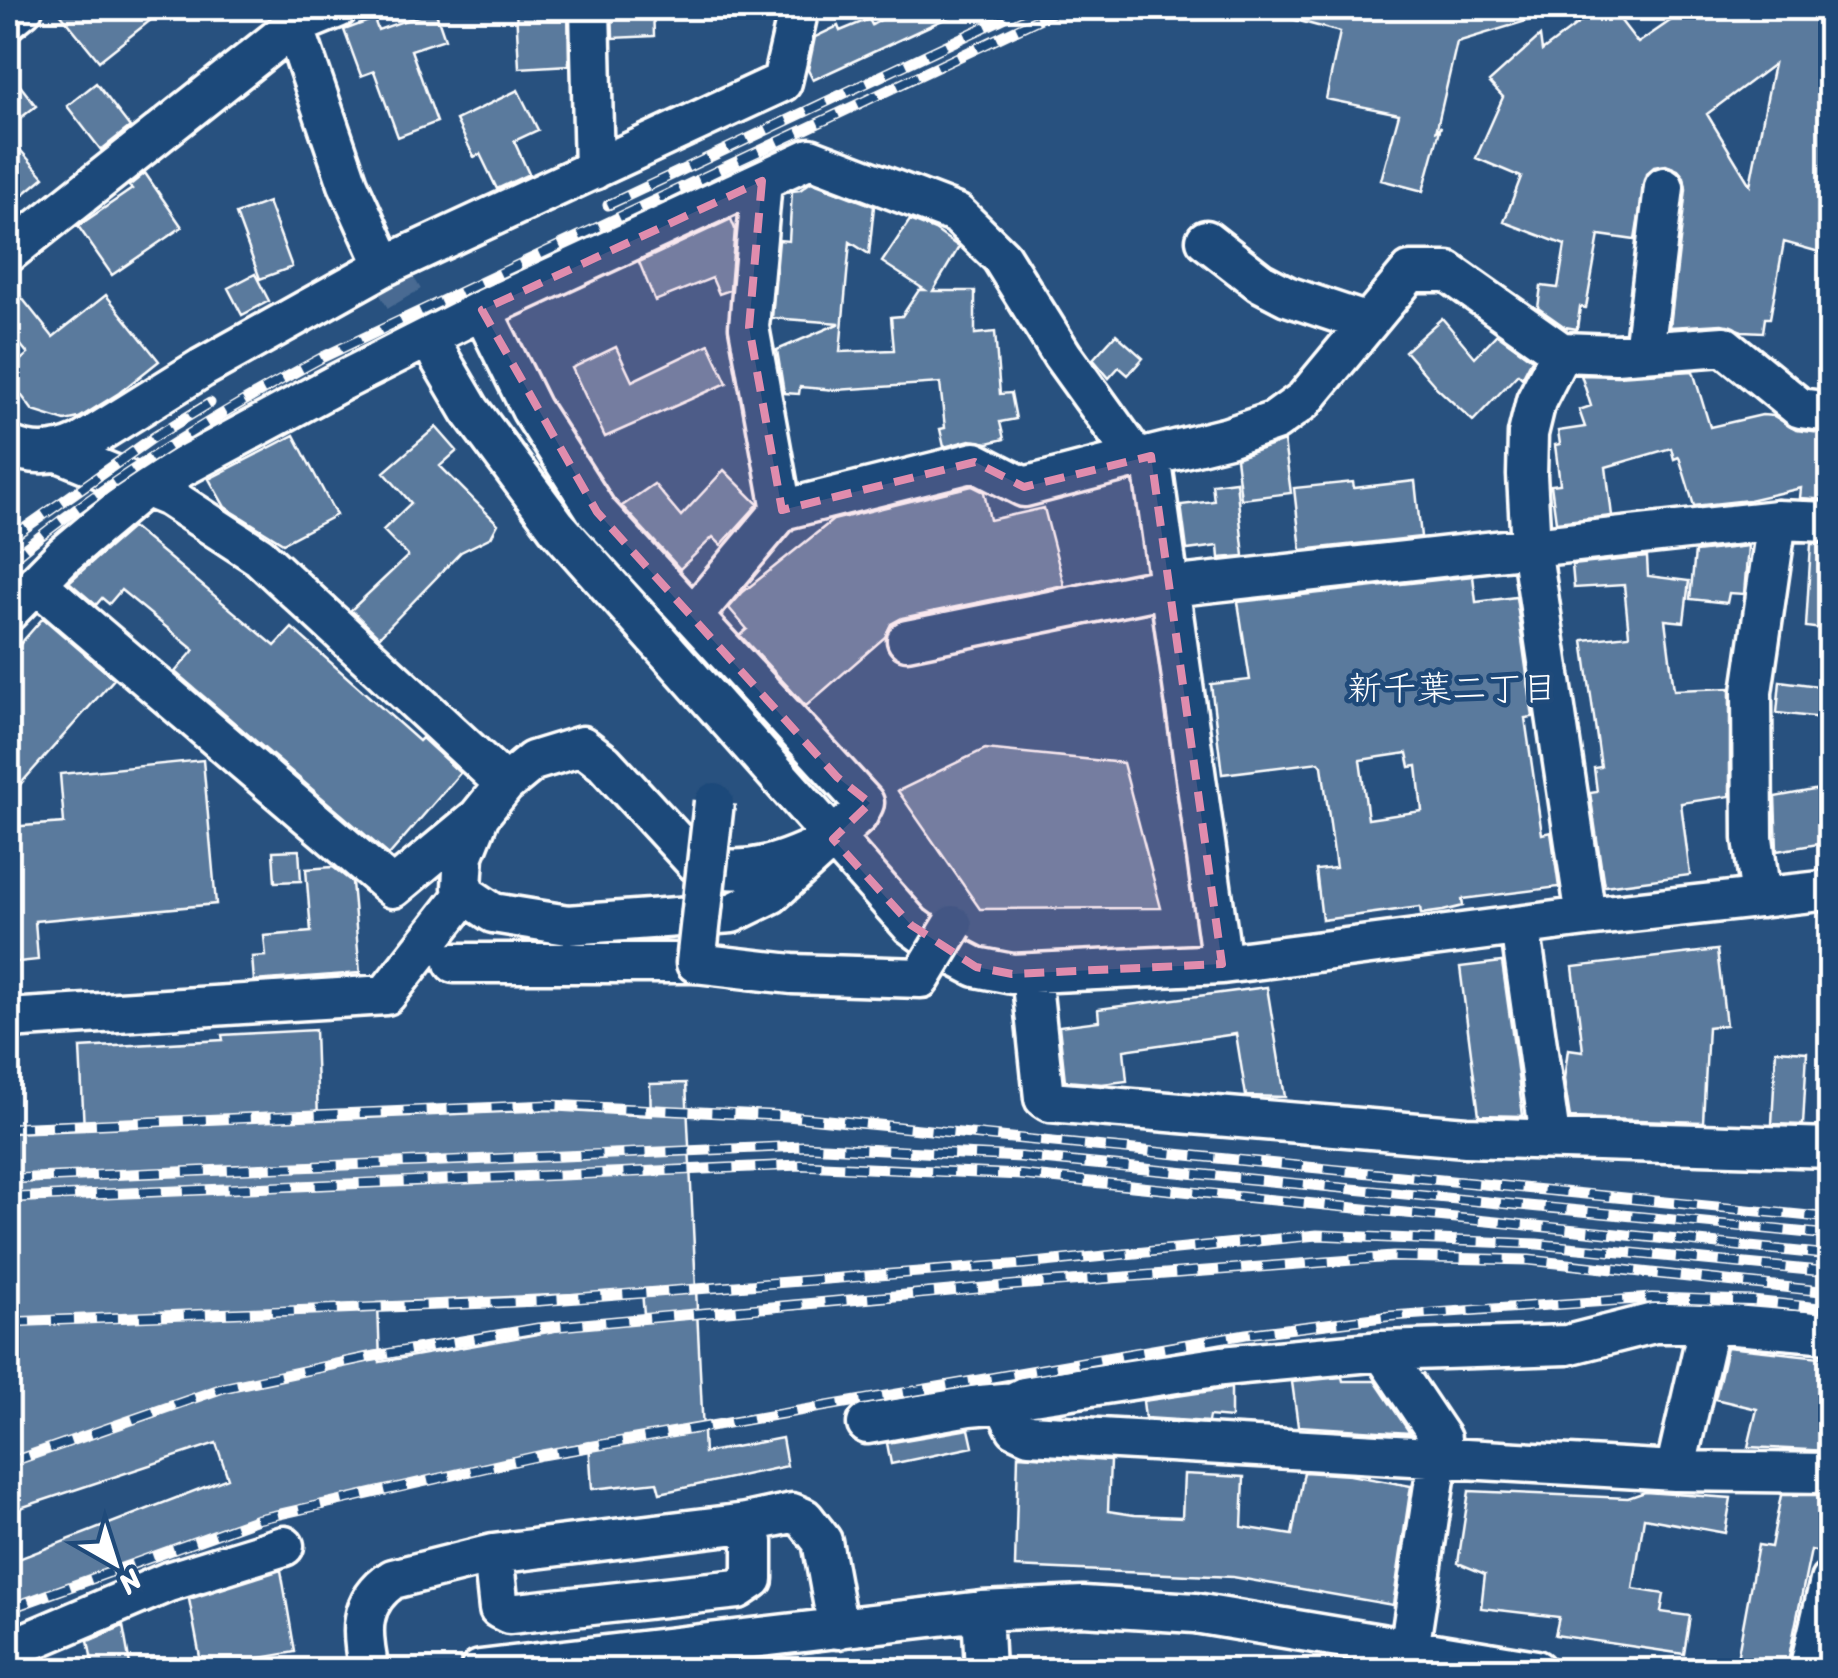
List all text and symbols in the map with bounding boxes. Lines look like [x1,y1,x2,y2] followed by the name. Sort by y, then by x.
[1347,657,1557,719] district label: 新千葉二丁目
[65,1513,165,1613] north arrow
[107,1556,154,1608] text: N

